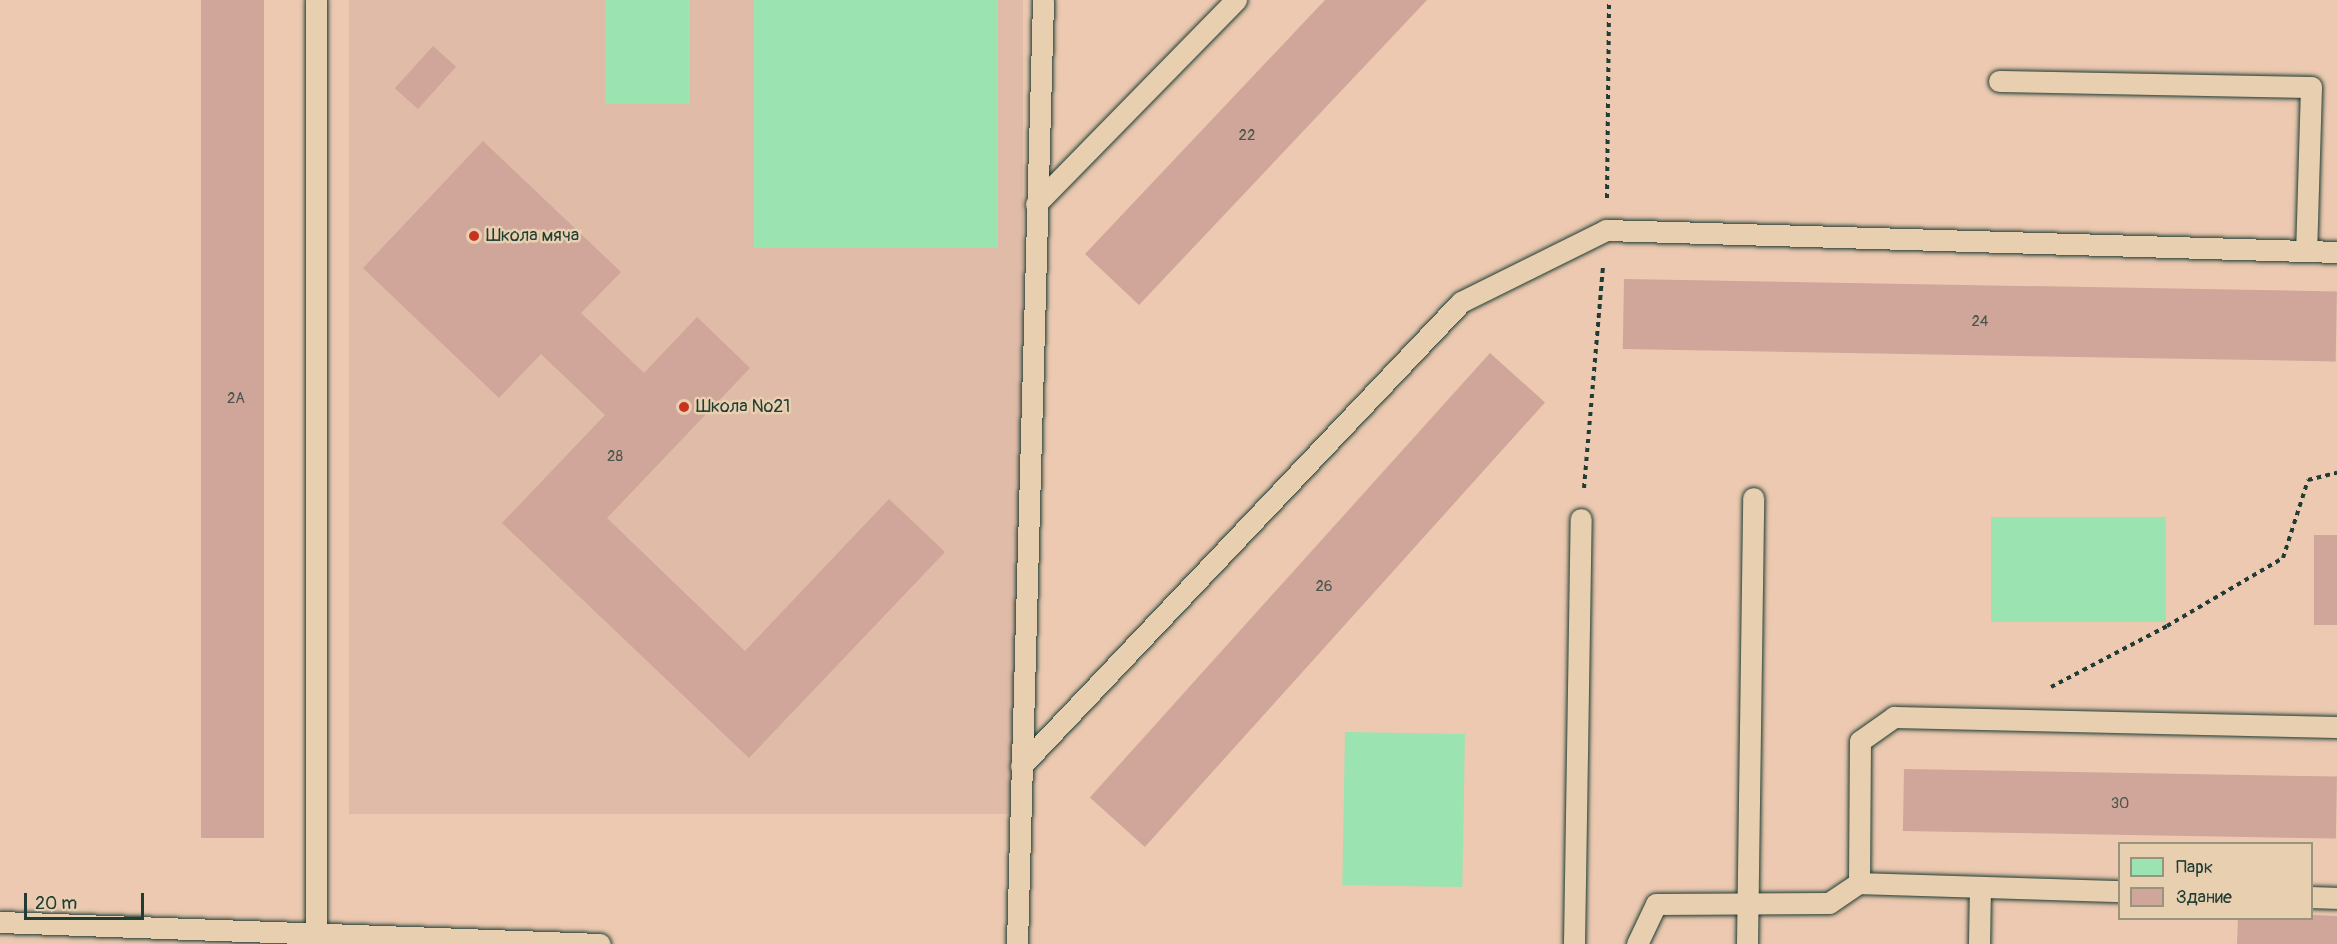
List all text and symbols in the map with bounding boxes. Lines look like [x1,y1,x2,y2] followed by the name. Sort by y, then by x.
[1239,127,1255,145] house number: 22
[486,225,579,247] place label: Школа мяча
[467,229,481,243] marker: Школа мяча
[1971,313,1989,331] house number: 24
[227,390,245,408] house number: 2А
[696,396,790,418] place label: Школа №21
[677,400,691,414] marker: Школа №21
[607,448,623,466] house number: 28
[1315,578,1333,596] house number: 26
[2111,795,2129,813] house number: 30
[2118,842,2313,920] legend
[2176,856,2213,879] text: Парк
[27,881,147,919] scale bar
[2176,886,2232,909] text: Здание
[35,892,77,915] text: 20 m

